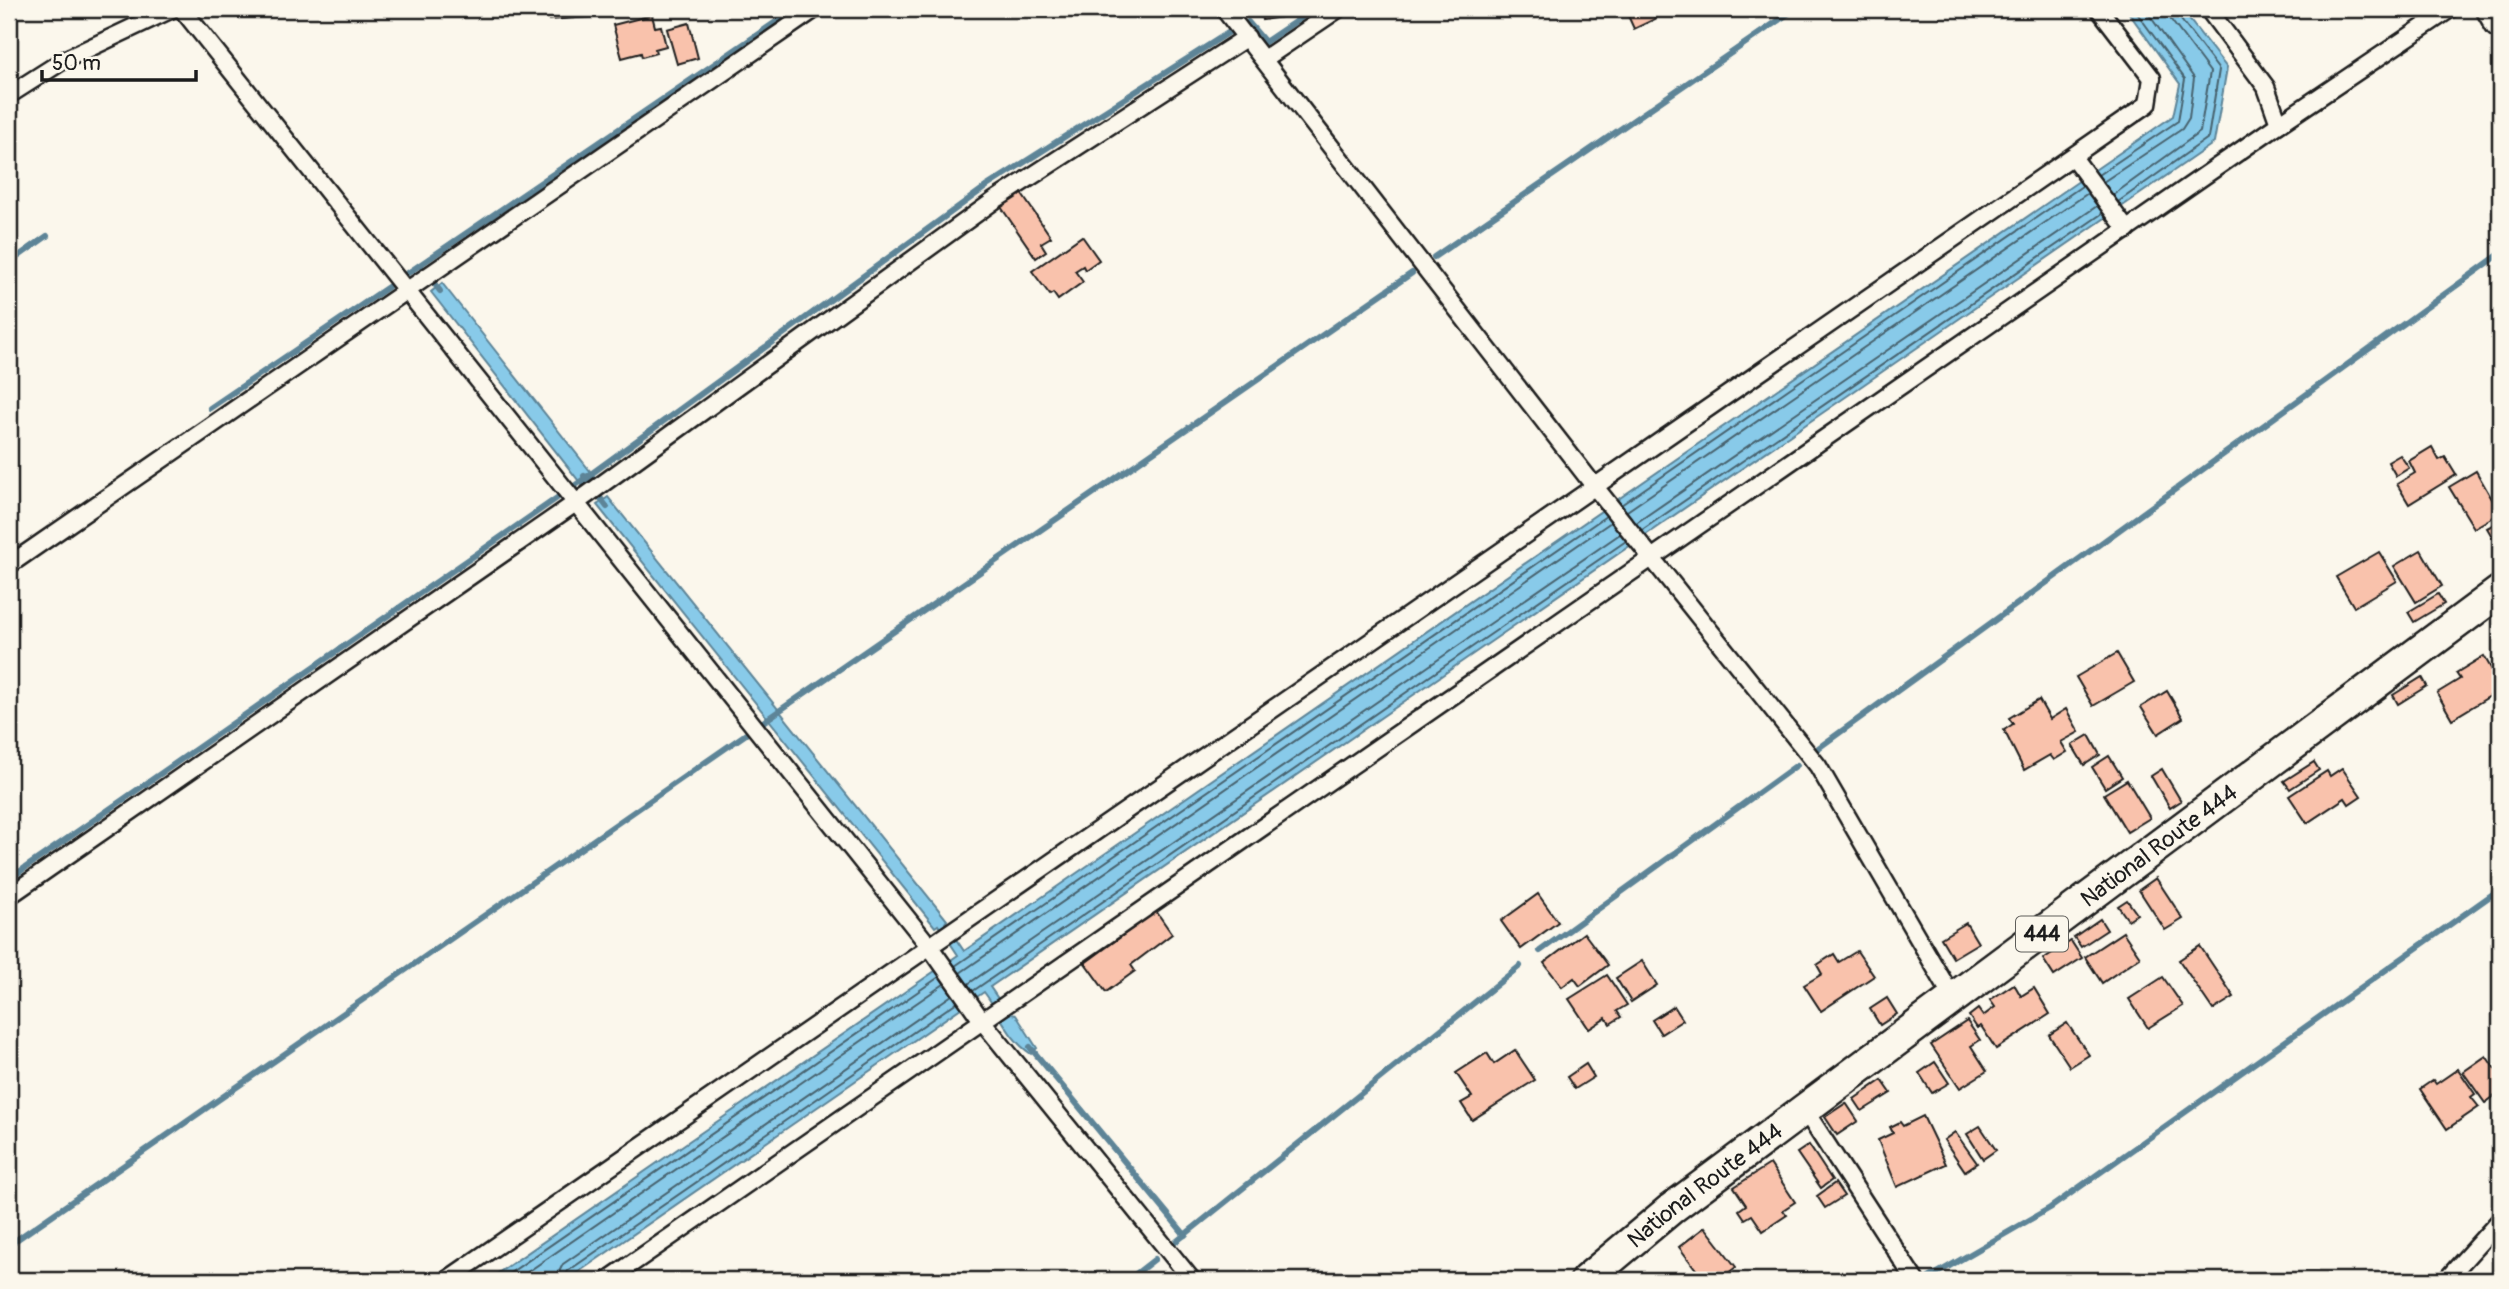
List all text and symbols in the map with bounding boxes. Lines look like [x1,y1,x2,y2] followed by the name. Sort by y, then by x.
[42,38,196,82] scale bar
[52,50,101,77] text: 50 m
[2074,778,2243,913] street label: National Route 444
[2016,916,2068,951] road number: 444
[1621,1116,1788,1254] street label: National Route 444

